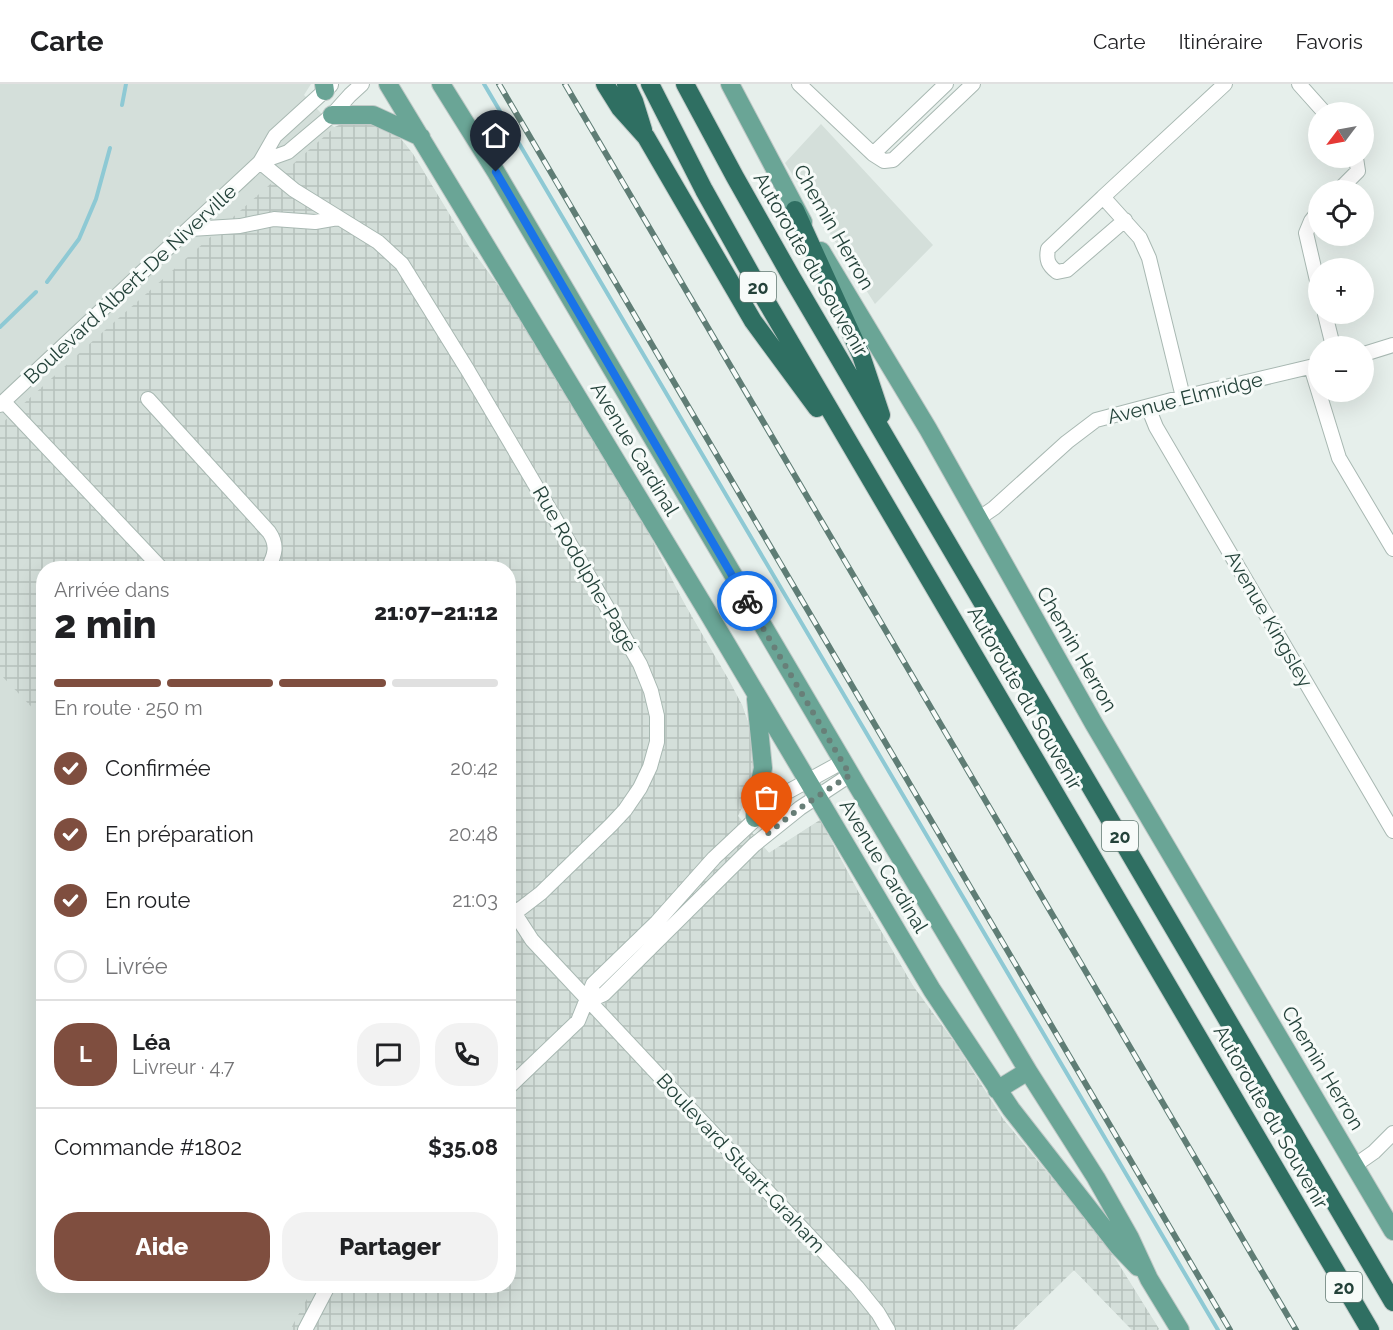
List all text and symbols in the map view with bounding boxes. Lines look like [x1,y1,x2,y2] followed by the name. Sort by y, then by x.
[30,25,103,58] text: Carte
[1093,29,1145,54] text: Carte
[1178,29,1262,54] text: Itinéraire
[1295,29,1363,54] text: Favoris
[1308,102,1374,168] north arrow
[1308,102,1374,402] map controls
[470,110,521,172] pin
[479,119,512,152] icon: home
[789,160,879,294] street label: Chemin Herron
[749,168,873,360] street label: Autoroute du Souvenir
[19,179,241,389] street label: Boulevard Albert-De Niverville
[1308,180,1374,246] button: locate
[1308,258,1374,324] button: +
[740,272,776,302] road number: 20
[1308,336,1374,402] button: −
[1105,367,1265,429] street label: Avenue Elmridge
[586,378,685,521] street label: Avenue Cardinal
[528,482,642,656] street label: Rue Rodolphe-Pagé
[1220,546,1318,692] street label: Avenue Kingsley
[717,571,777,631] courier
[54,578,169,602] text: Arrivée dans
[1032,582,1122,716] street label: Chemin Herron
[731,585,764,618] icon: bike
[374,599,498,625] text: 21:07–21:12
[54,601,157,647] text: 2 min
[963,602,1087,794] street label: Autoroute du Souvenir
[54,696,203,720] text: En route · 250 m
[54,752,87,785] icon: check
[105,755,211,781] text: Confirmée
[450,756,498,780] text: 20:42
[741,772,792,834] pin
[750,781,783,814] icon: bag
[835,795,934,938] street label: Avenue Cardinal
[54,818,87,851] icon: check
[105,821,254,847] text: En préparation
[1102,821,1138,851] road number: 20
[449,822,498,846] text: 20:48
[54,884,87,917] icon: check
[105,887,190,913] text: En route
[452,888,498,912] text: 21:03
[105,953,168,979] text: Livrée
[1277,1002,1369,1134] street label: Chemin Herron
[1209,1021,1333,1213] street label: Autoroute du Souvenir
[357,1023,420,1086] button: chat
[435,1023,498,1086] button: phone
[132,1029,171,1055] text: Léa
[79,1041,92,1067] text: L
[132,1055,234,1079] text: Livreur · 4.7
[652,1068,830,1258] street label: Boulevard Stuart-Graham
[54,1134,242,1160] text: Commande #1802
[428,1134,498,1160] text: $35.08
[54,1212,270,1281] button: Aide
[282,1212,498,1281] button: Partager
[1326,1272,1362,1302] road number: 20

